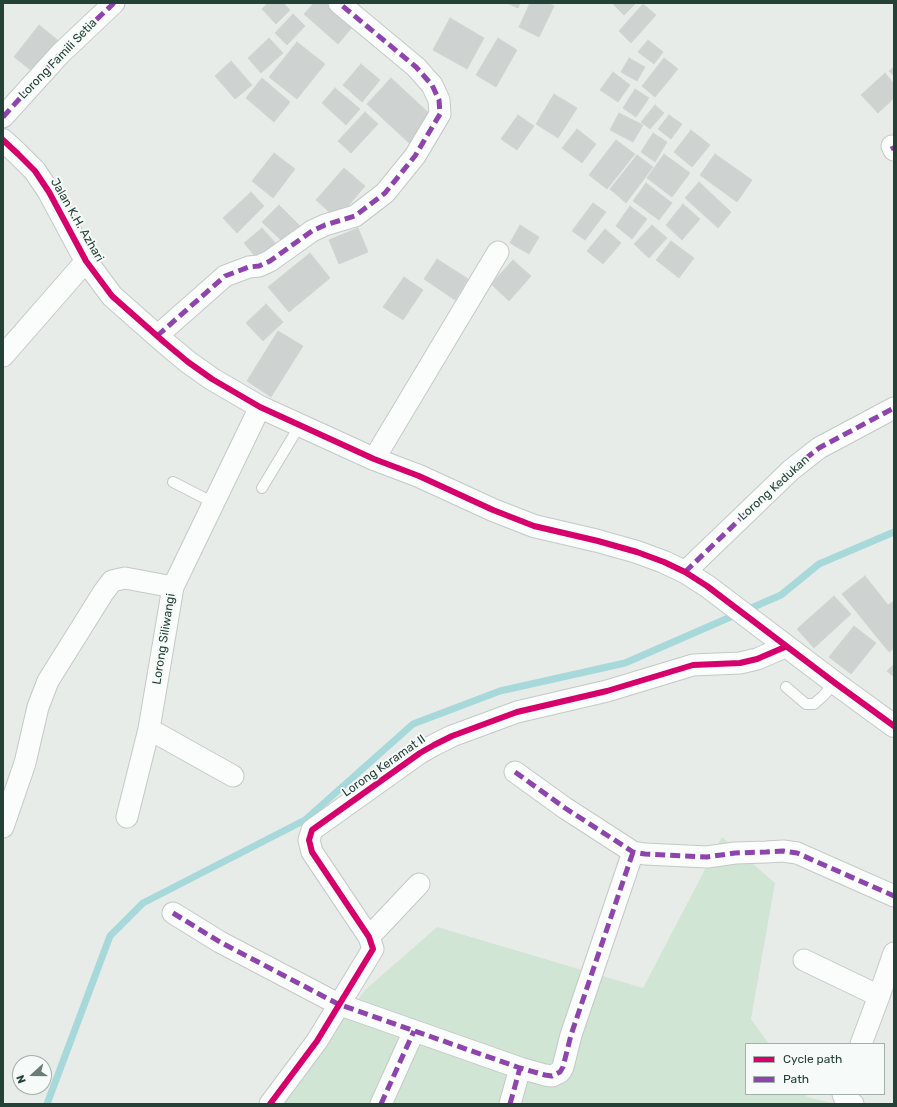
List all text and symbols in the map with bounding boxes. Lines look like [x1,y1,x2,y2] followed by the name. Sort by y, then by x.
[16,16,100,102] street label: Lorong Famili Setia
[47,176,107,264] street label: Jalan K.H. Azhari
[736,452,812,524] street label: Lorong Kedukan
[150,593,178,685] street label: Lorong Siliwangi
[340,732,428,800] street label: Lorong Keramat II
[745,1043,885,1095] legend
[783,1052,842,1066] text: Cycle path
[12,1055,52,1095] north arrow
[783,1072,809,1086] text: Path
[14,1073,29,1085] text: N

